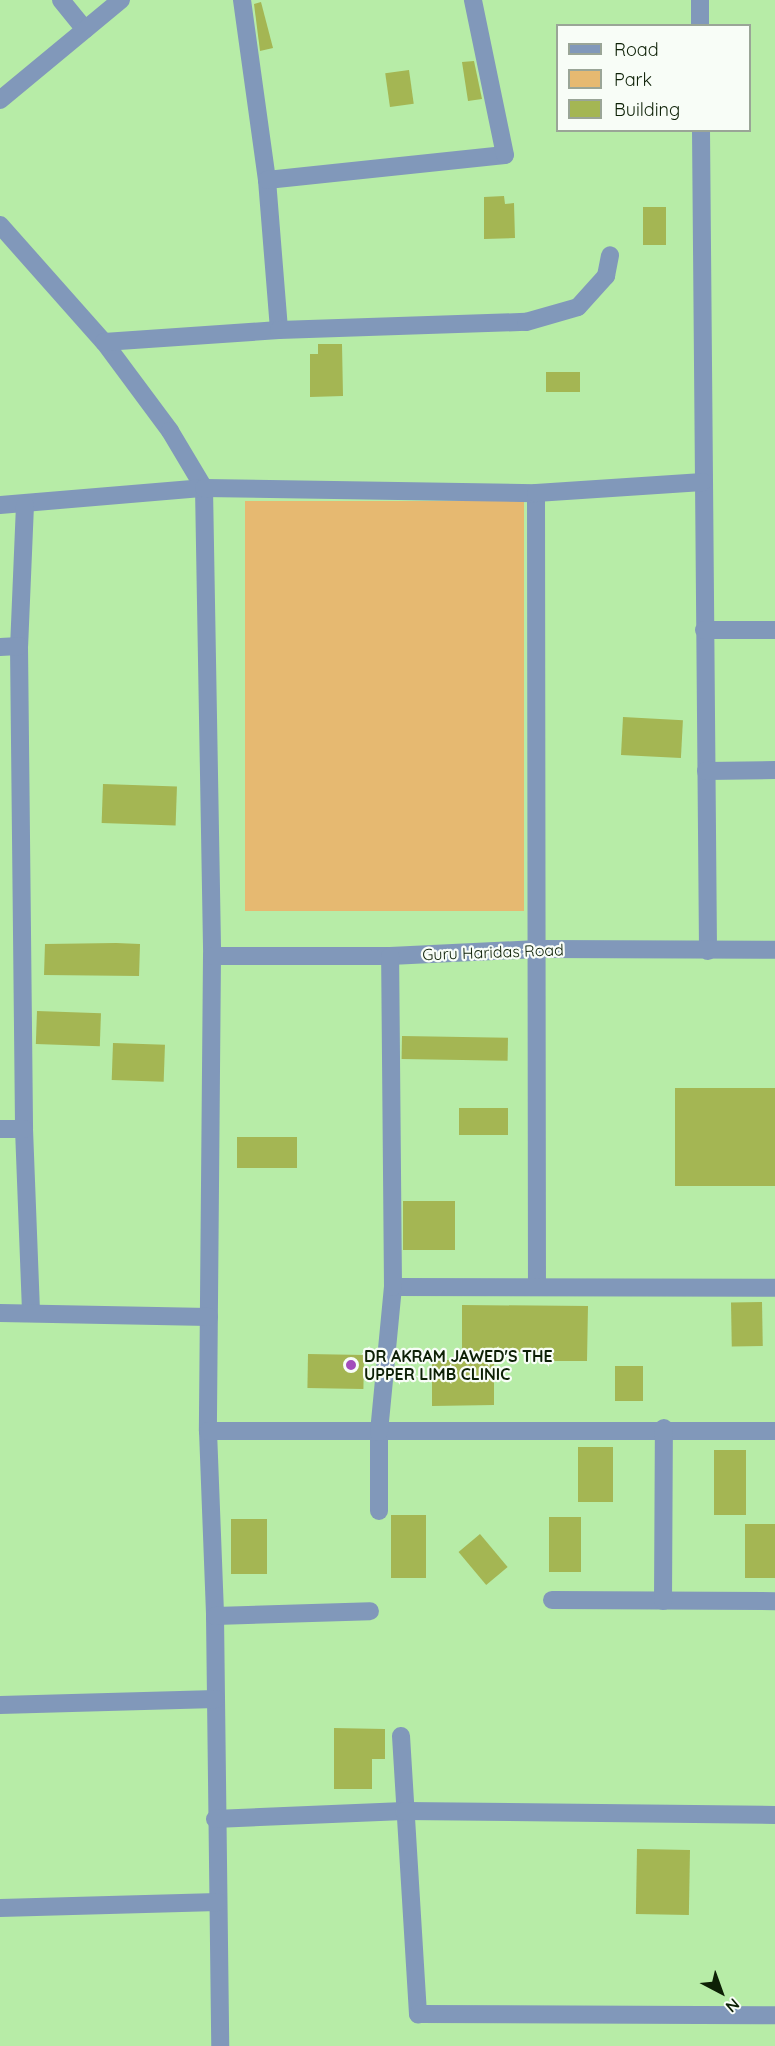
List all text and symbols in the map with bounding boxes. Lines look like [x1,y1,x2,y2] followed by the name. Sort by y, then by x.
[556,24,751,132] legend
[614,38,659,61] text: Road
[614,68,652,91] text: Park
[614,98,680,121] text: Building
[422,940,564,964] street label: Guru Haridas Road
[364,1346,553,1384] place label: DR AKRAM JAWED'S THE UPPER LIMB CLINIC
[342,1356,360,1374] marker: DR AKRAM JAWED'S THE UPPER LIMB CLINIC
[691,1962,751,2022] north arrow
[722,1994,744,2017] text: N

